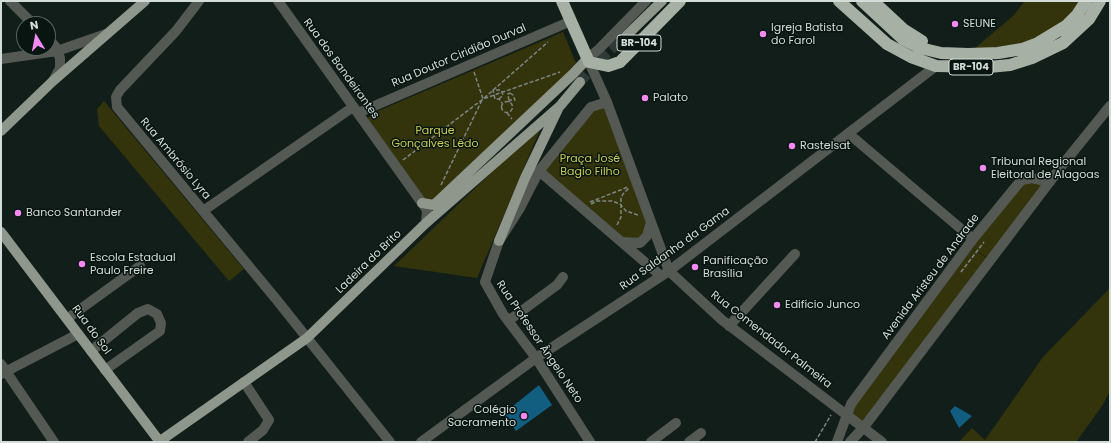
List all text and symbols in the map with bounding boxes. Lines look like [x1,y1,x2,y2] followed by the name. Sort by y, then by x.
[16,16,56,56] north arrow
[300,16,382,122] street label: Rua dos Bandeirantes
[29,17,40,34] text: N
[963,17,996,31] place label: SEUNE
[950,19,960,29] marker: SEUNE
[771,21,843,47] place label: Igreja Batista do Farol
[390,22,528,90] street label: Rua Doutor Ciridião Durval
[758,29,768,39] marker: Igreja Batista do Farol
[617,35,661,51] road number: BR-104
[949,59,993,75] road number: BR-104
[653,91,688,105] place label: Palato
[640,93,650,103] marker: Palato
[137,116,213,202] street label: Rua Ambrósio Lyra
[391,124,479,150] park label: Parque Gonçalves Lêdo
[800,139,851,153] place label: Rastelsat
[787,141,797,151] marker: Rastelsat
[560,152,620,178] park label: Praça José Bagio Filho
[991,155,1100,181] place label: Tribunal Regional Eleitoral de Alagoas
[978,163,988,173] marker: Tribunal Regional Eleitoral de Alagoas
[617,205,733,293] street label: Rua Saldanha da Gama
[26,206,122,220] place label: Banco Santander
[13,208,23,218] marker: Banco Santander
[880,212,982,342] street label: Avenida Aristeu de Andrade
[334,228,404,296] street label: Ladeira do Brito
[90,251,176,277] place label: Escola Estadual Paulo Freire
[703,254,768,280] place label: Panificação Brasília
[77,259,87,269] marker: Escola Estadual Paulo Freire
[690,262,700,272] marker: Panificação Brasília
[493,278,585,406] street label: Rua Professor Ângelo Neto
[708,289,834,391] street label: Rua Comendador Palmeira
[785,298,860,312] place label: Edifício Junco
[772,300,782,310] marker: Edifício Junco
[69,303,113,357] street label: Rua do Sol
[448,403,516,429] place label: Colégio Sacramento
[519,411,529,421] marker: Colégio Sacramento

